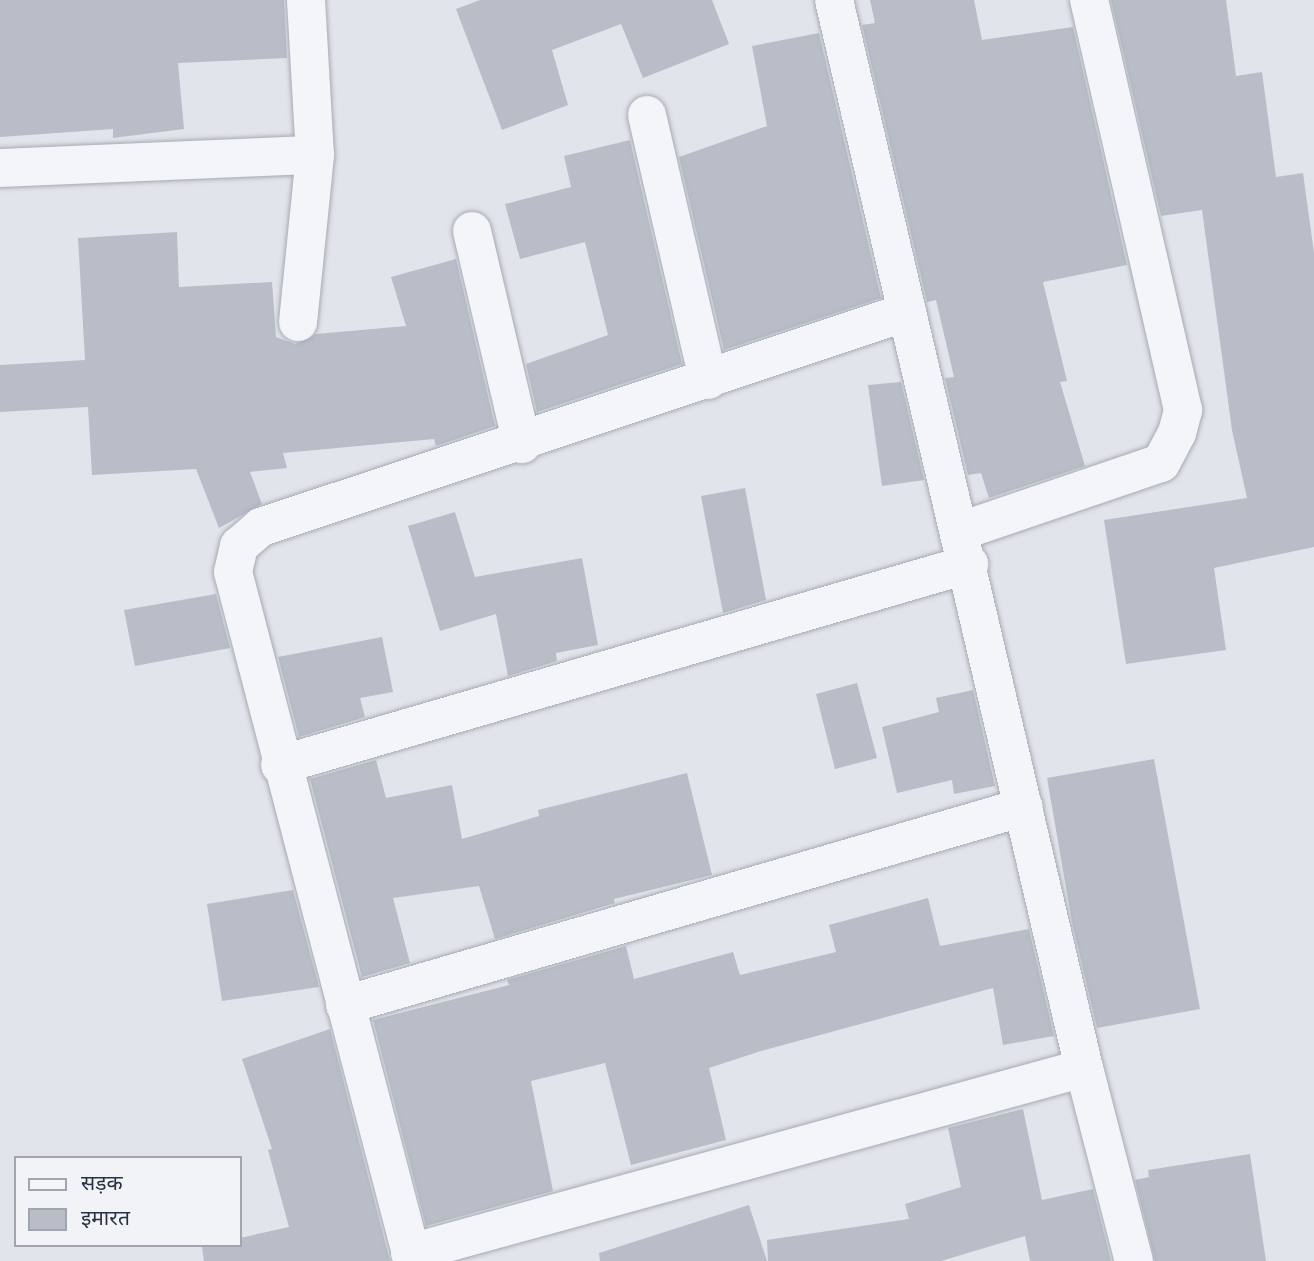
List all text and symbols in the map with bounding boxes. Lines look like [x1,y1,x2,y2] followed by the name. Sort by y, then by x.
[14,1156,242,1247] legend
[81,1170,123,1196] text: सड़क
[81,1205,130,1231] text: इमारत

